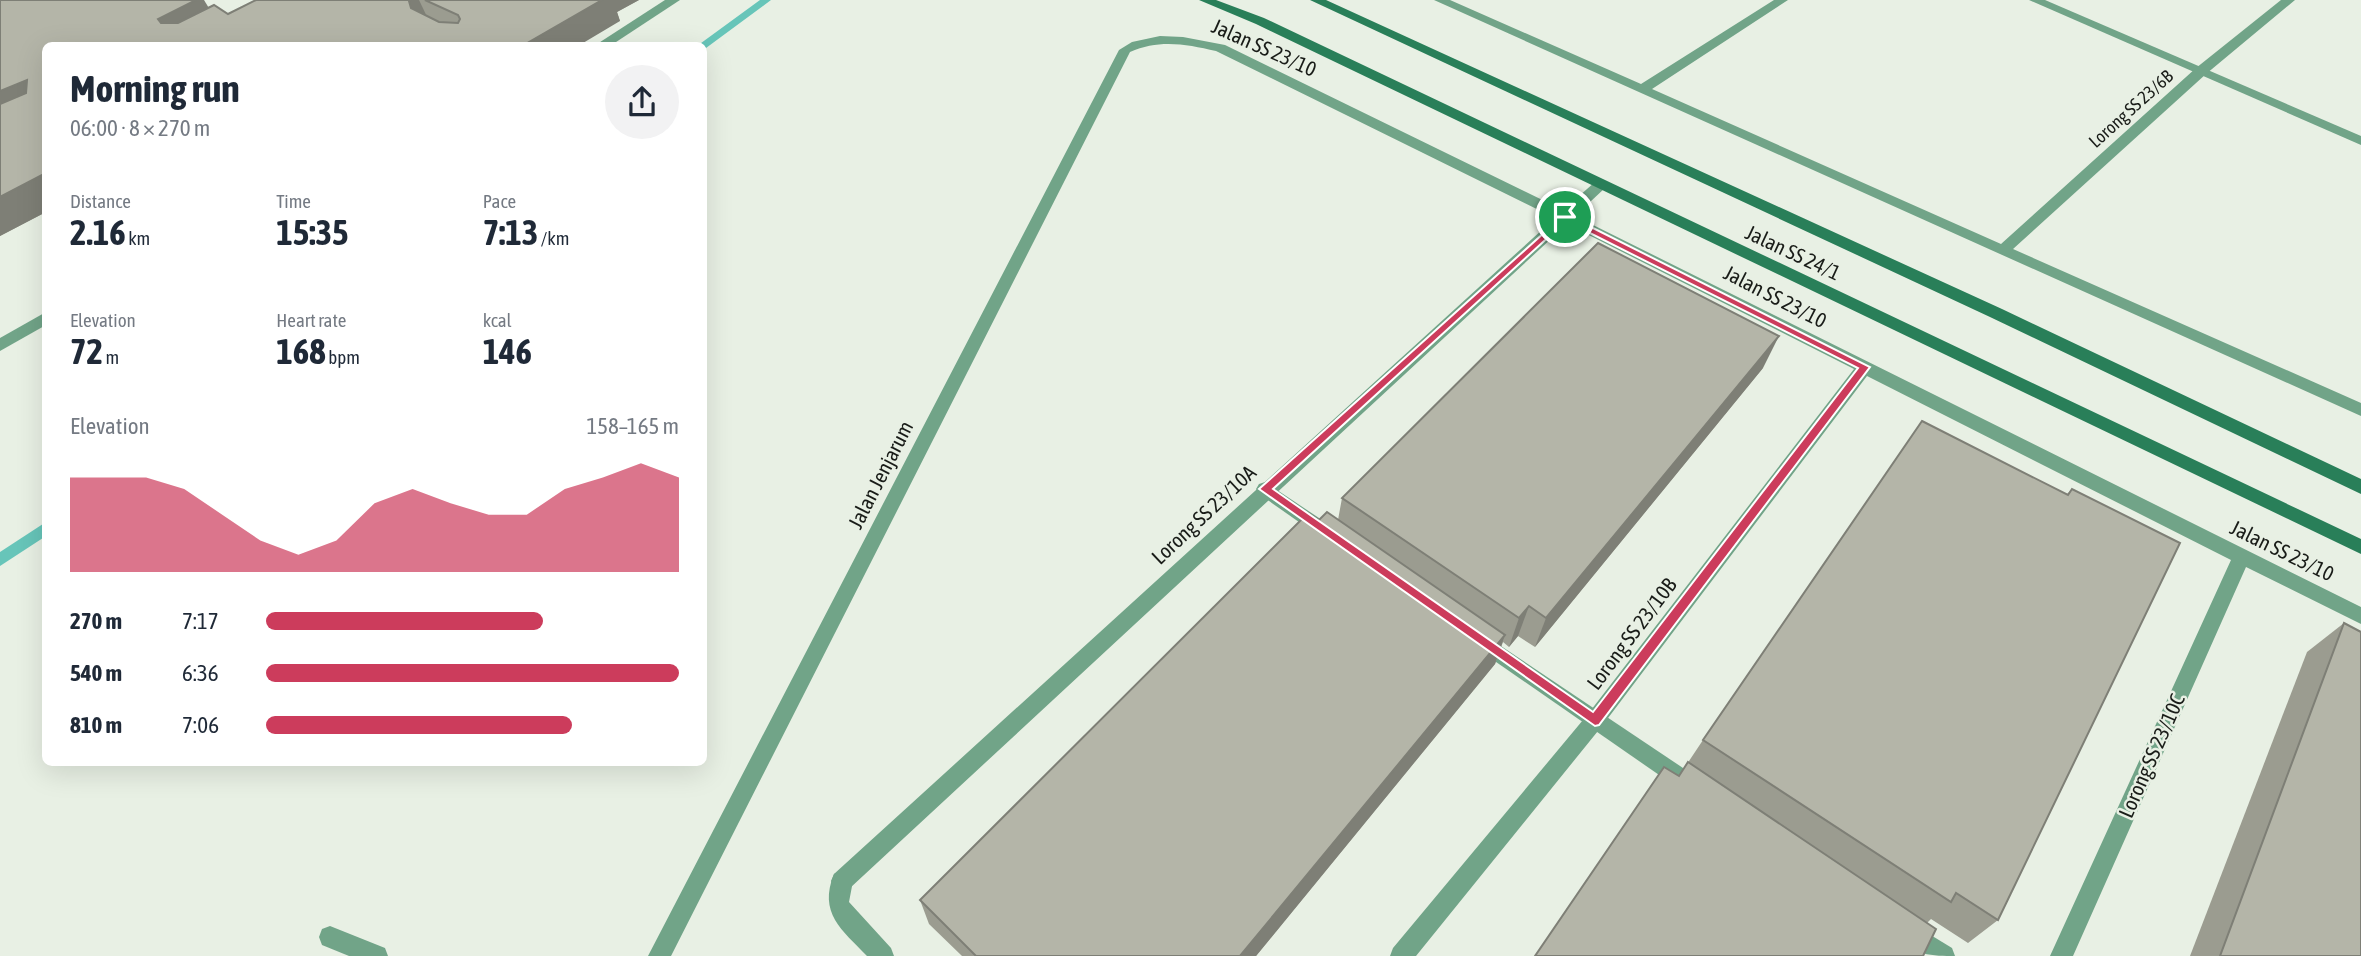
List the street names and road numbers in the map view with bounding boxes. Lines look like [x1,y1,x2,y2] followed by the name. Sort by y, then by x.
[1208,13,1321,81] street label: Jalan SS 23/10
[2084,65,2177,152] street label: Lorong SS 23/6B
[1742,220,1845,285] street label: Jalan SS 24/1
[1720,260,1831,332] street label: Jalan SS 23/10
[843,417,917,532] street label: Jalan Jenjarum
[1146,459,1261,569] street label: Lorong SS 23/10A
[2227,515,2338,585] street label: Jalan SS 23/10
[1582,573,1681,694] street label: Lorong SS 23/10B
[2113,690,2189,821] street label: Lorong SS 23/10C

